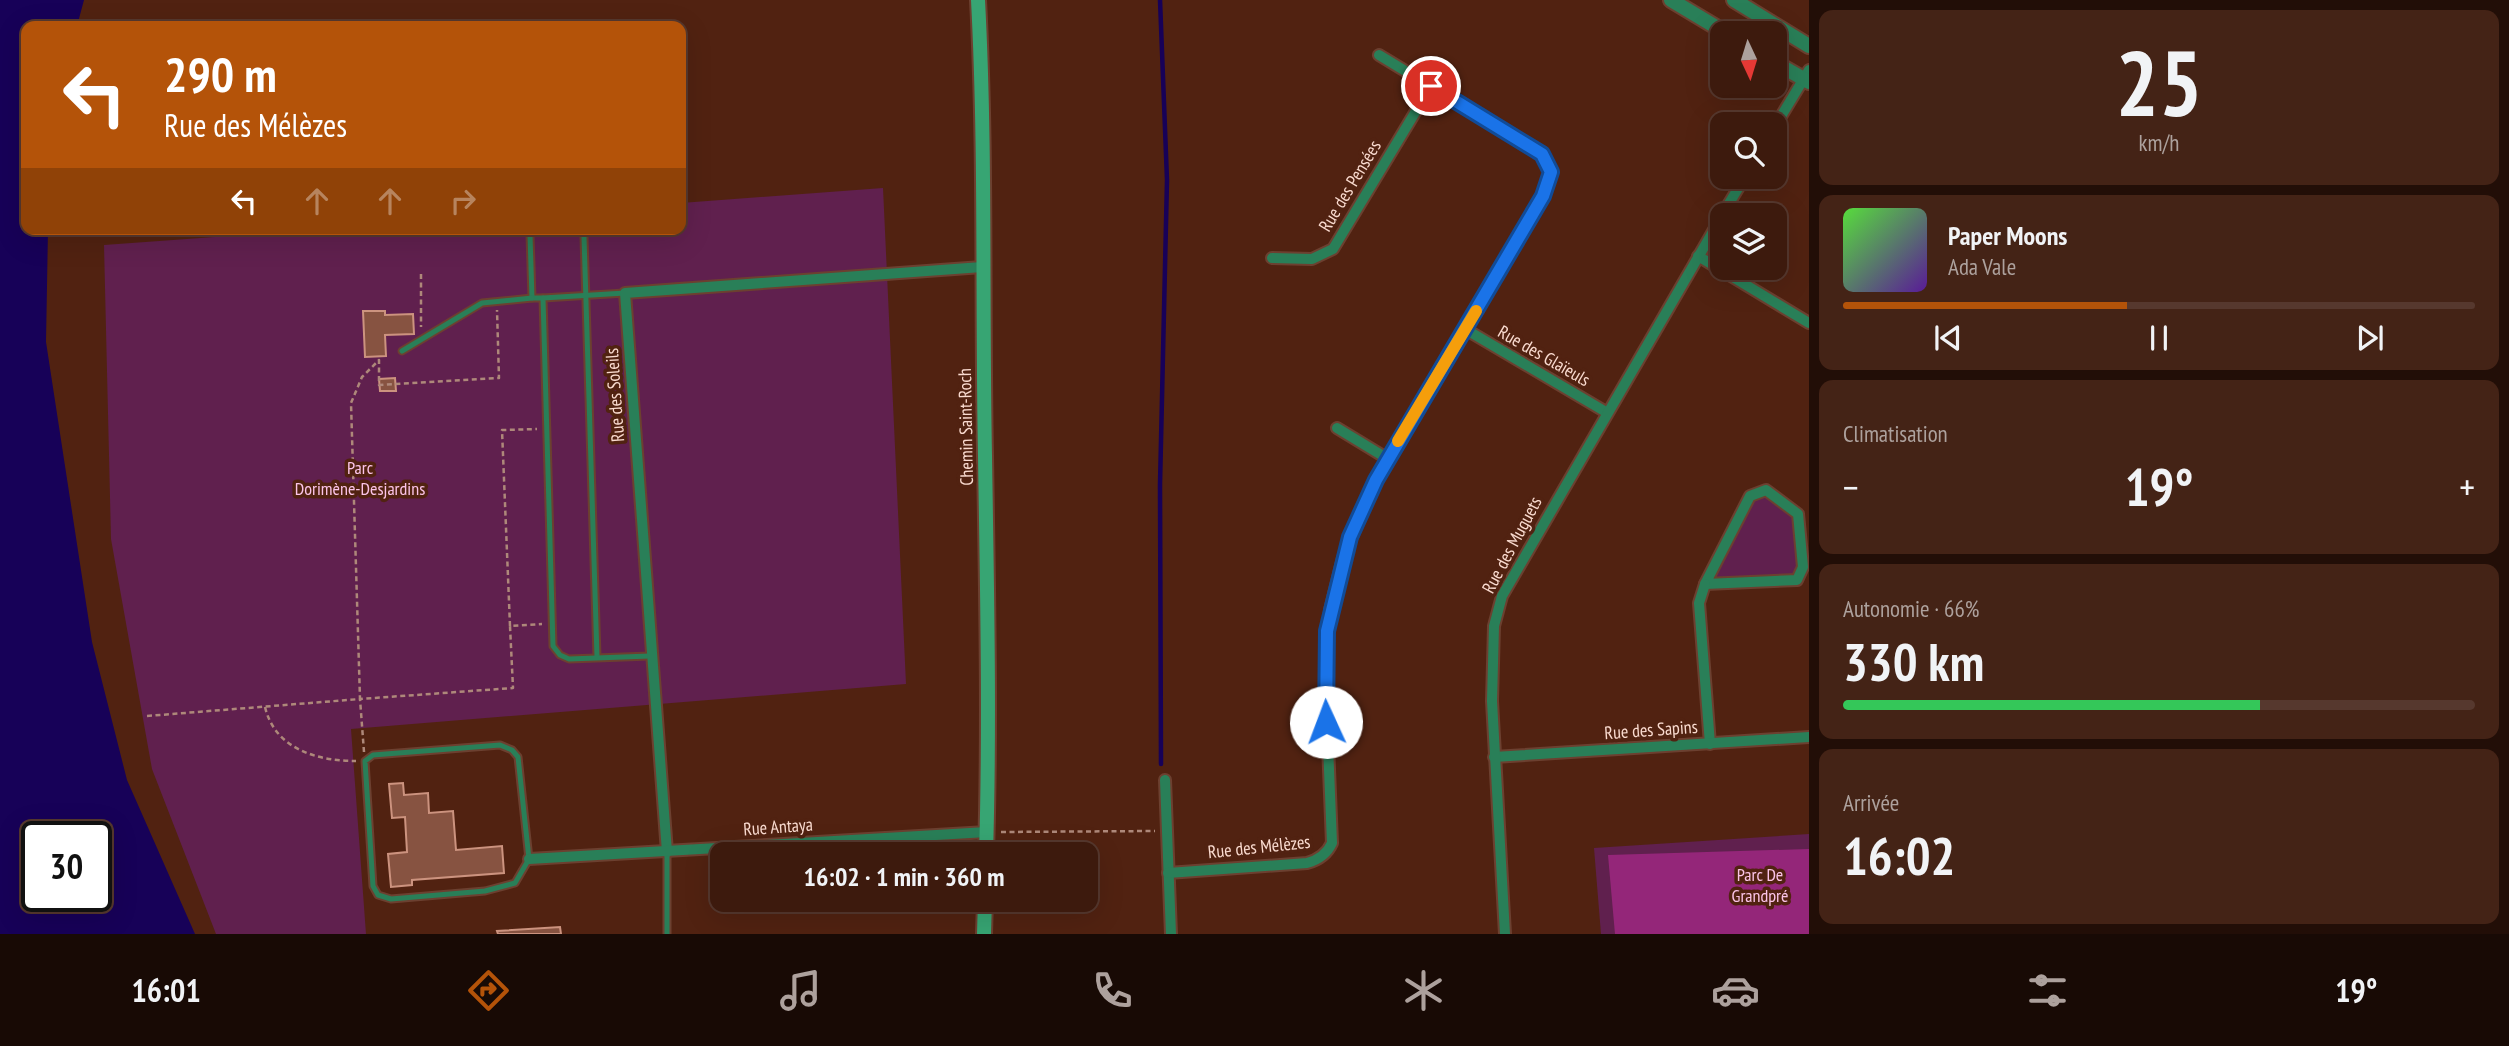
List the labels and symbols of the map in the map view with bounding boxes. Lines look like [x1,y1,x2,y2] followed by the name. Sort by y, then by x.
[1710,21,1787,98] north arrow
[1401,56,1461,116] pin
[1313,136,1386,236] street label: Rue des Pensées
[1494,320,1594,391] street label: Rue des Glaïeuls
[600,347,629,443] street label: Rue des Soleils
[953,368,978,486] street label: Chemin Saint-Roch
[295,456,425,500] park label: Parc Dorimène-Desjardins
[1476,492,1547,597] street label: Rue des Muguets
[1289,685,1363,759] position arrow
[1604,715,1698,744] street label: Rue des Sapins
[742,813,814,840] street label: Rue Antaya
[21,821,112,912] speed limit sign: 30
[1207,830,1311,863] street label: Rue des Mélèzes
[1732,863,1788,907] park label: Parc De Grandpré

